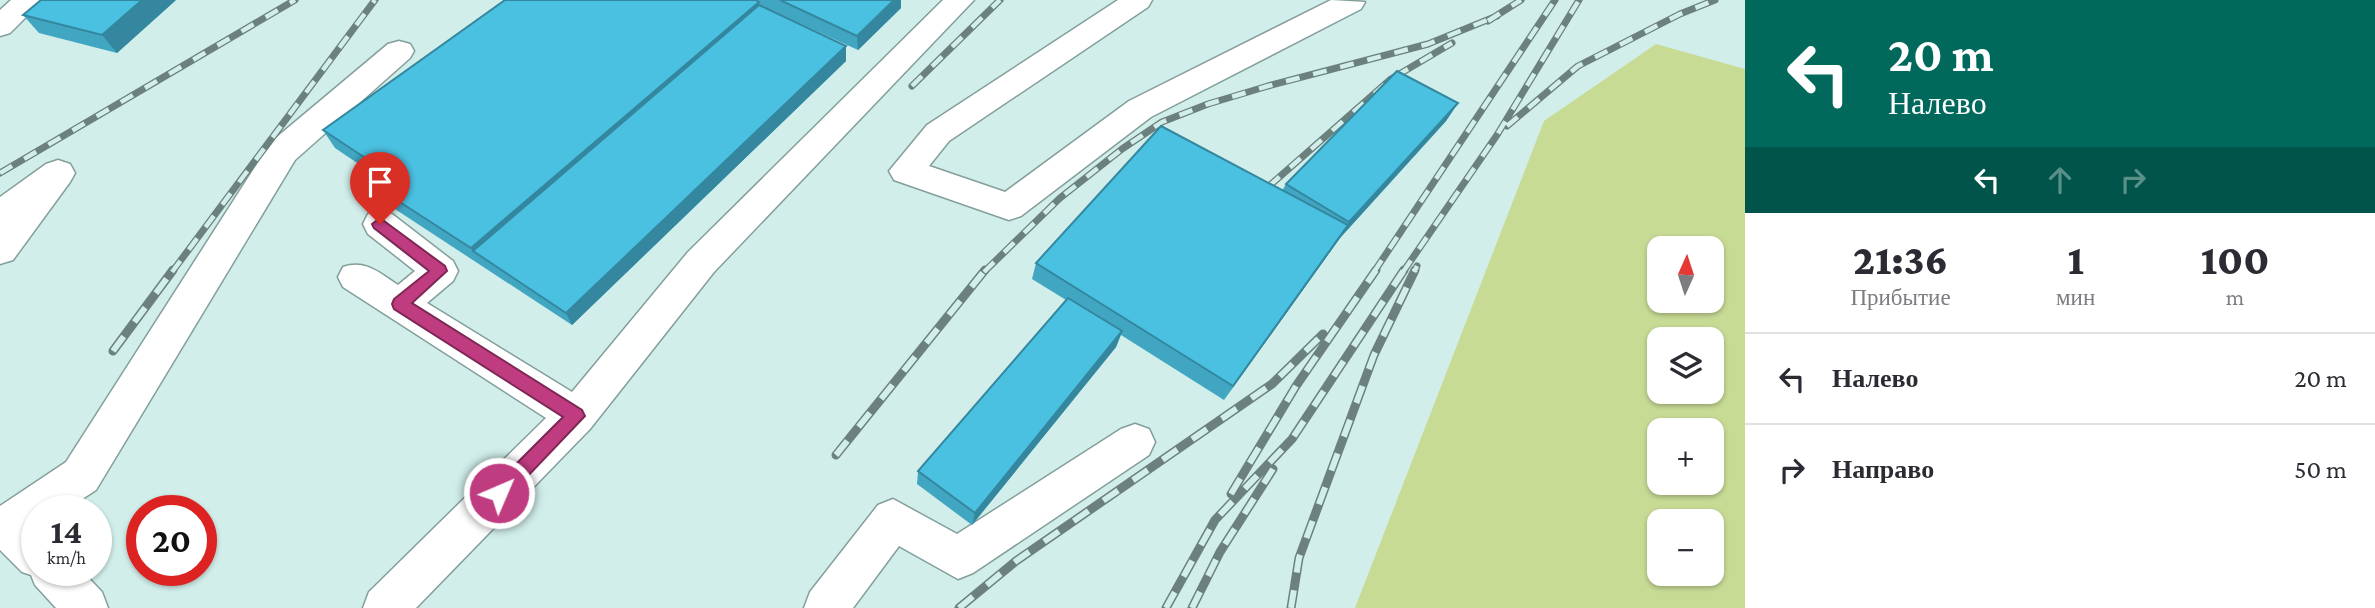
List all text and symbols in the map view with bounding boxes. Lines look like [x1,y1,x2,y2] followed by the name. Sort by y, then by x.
[1888,27,1994,82] text: 20 m
[1773,28,1864,119] icon: left
[1888,85,1987,121] text: Налево
[350,152,410,224] pin
[1968,161,2006,199] icon: left
[2041,161,2079,199] icon: ahead
[2114,161,2152,199] icon: right
[361,163,399,201] icon: arrive
[1647,236,1724,313] north arrow
[1647,236,1724,586] map controls
[1853,236,1948,283] text: 21:36
[2067,236,2084,283] text: 1
[2201,236,2270,283] text: 100
[1850,284,1951,310] text: Прибытие
[2056,284,2095,310] text: мин
[2226,284,2244,310] text: m
[1647,327,1724,404] button: layers
[1773,360,1811,398] icon: left
[1832,364,1918,393] text: Налево
[2294,364,2347,393] text: 20 m
[1647,418,1724,495] button: +
[1773,451,1811,489] icon: right
[1832,455,1934,484] text: Направо
[2294,455,2347,484] text: 50 m
[462,456,536,530] position arrow
[126,495,217,586] speed limit sign: 20
[1647,509,1724,586] button: −
[51,512,82,551] text: 14
[47,548,86,568] text: km/h

